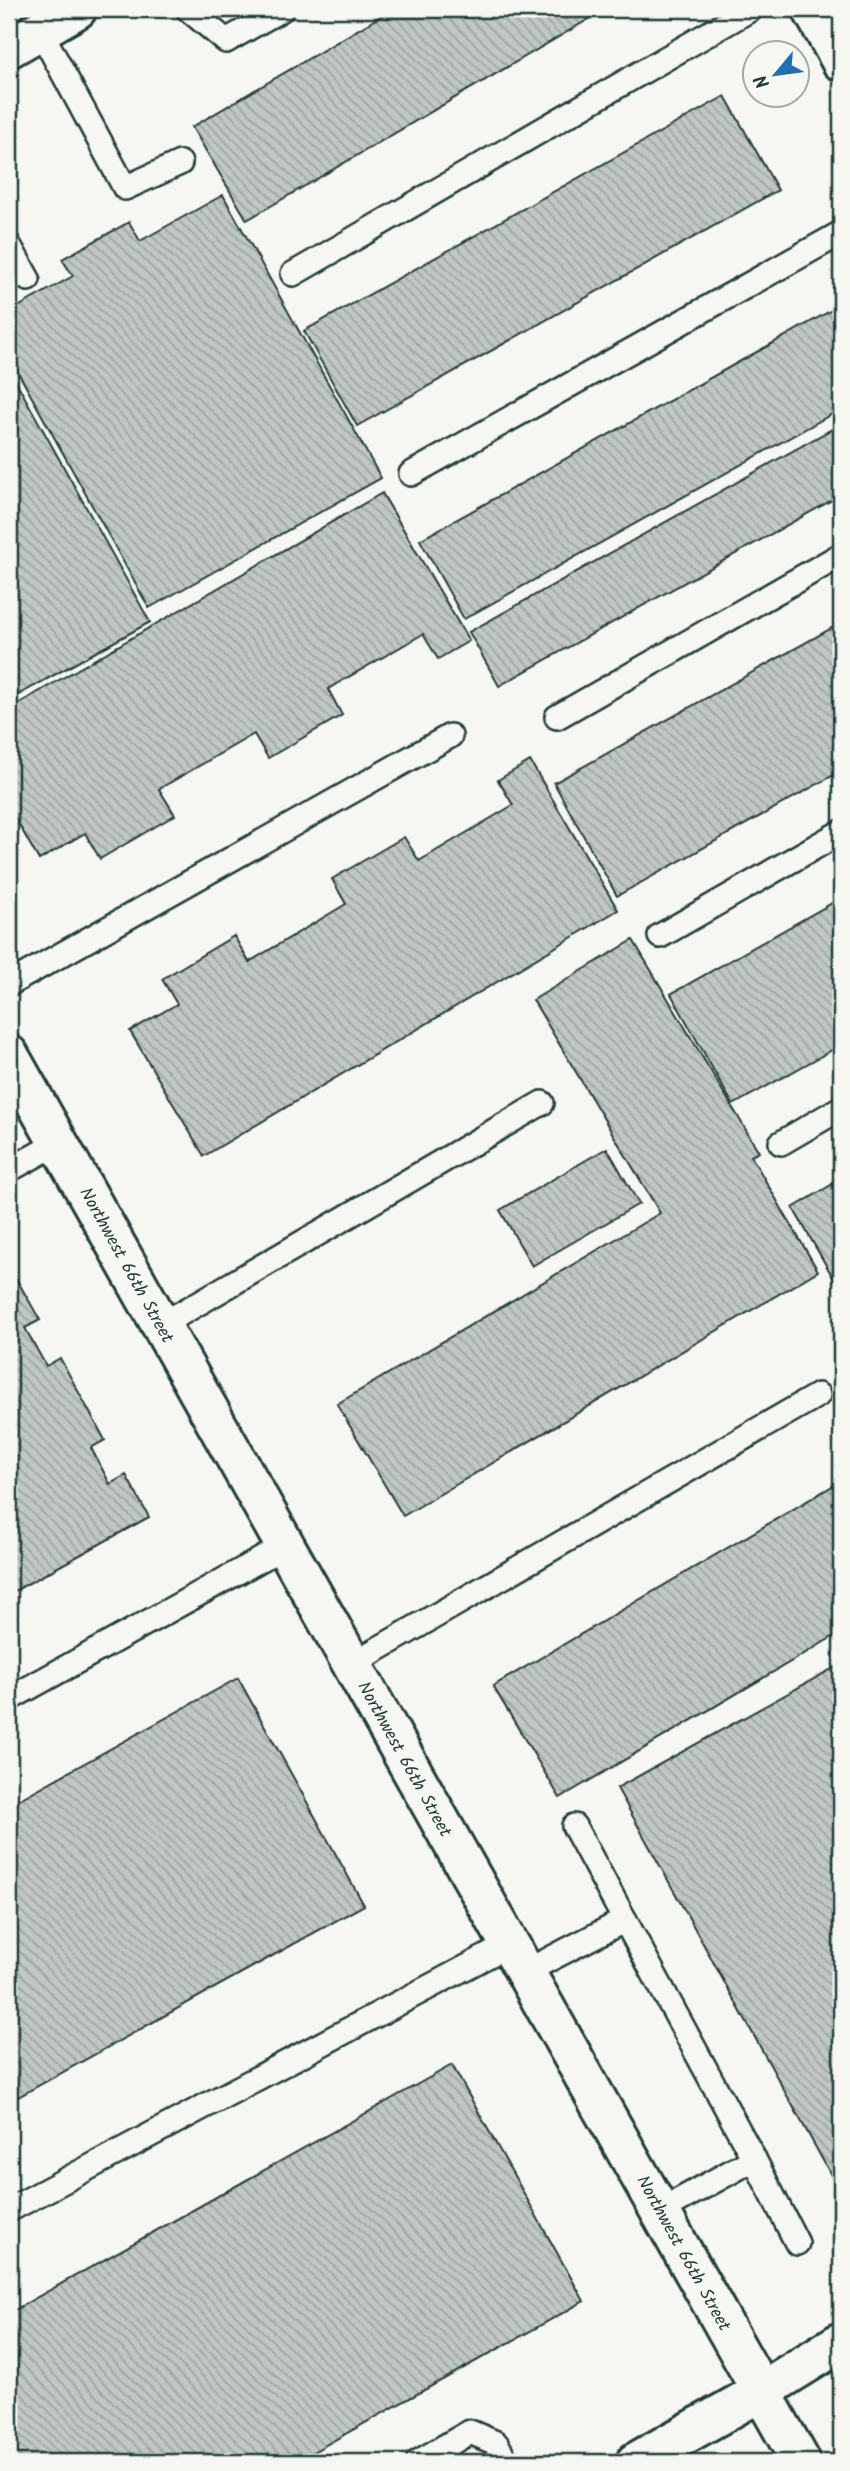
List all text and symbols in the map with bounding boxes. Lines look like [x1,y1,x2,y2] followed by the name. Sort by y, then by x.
[742,38,812,108] north arrow
[747,69,779,94] text: N
[71,1182,181,1350] street label: Northwest 66th Street
[349,1676,459,1844] street label: Northwest 66th Street
[628,2170,738,2338] street label: Northwest 66th Street

